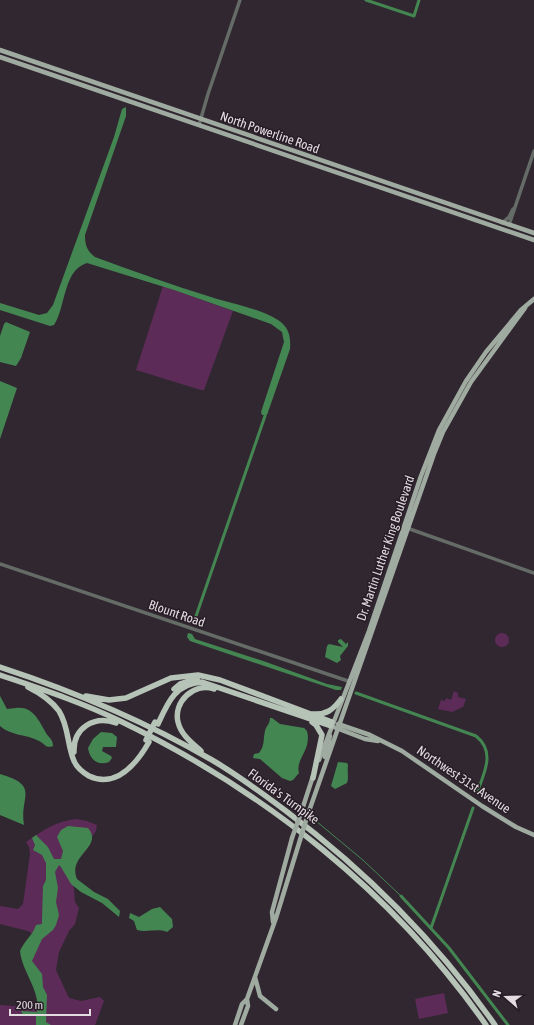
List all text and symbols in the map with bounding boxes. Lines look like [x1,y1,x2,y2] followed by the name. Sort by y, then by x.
[218,108,322,157] street label: North Powerline Road
[354,473,417,623] street label: Dr. Martin Luther King Boulevard
[147,597,207,630] street label: Blount Road
[414,743,513,816] street label: Northwest 31st Avenue
[245,766,322,827] street label: Florida's Turnpike
[486,977,526,1017] north arrow
[490,988,503,999] text: N
[10,991,90,1017] scale bar
[16,998,43,1012] text: 200 m

